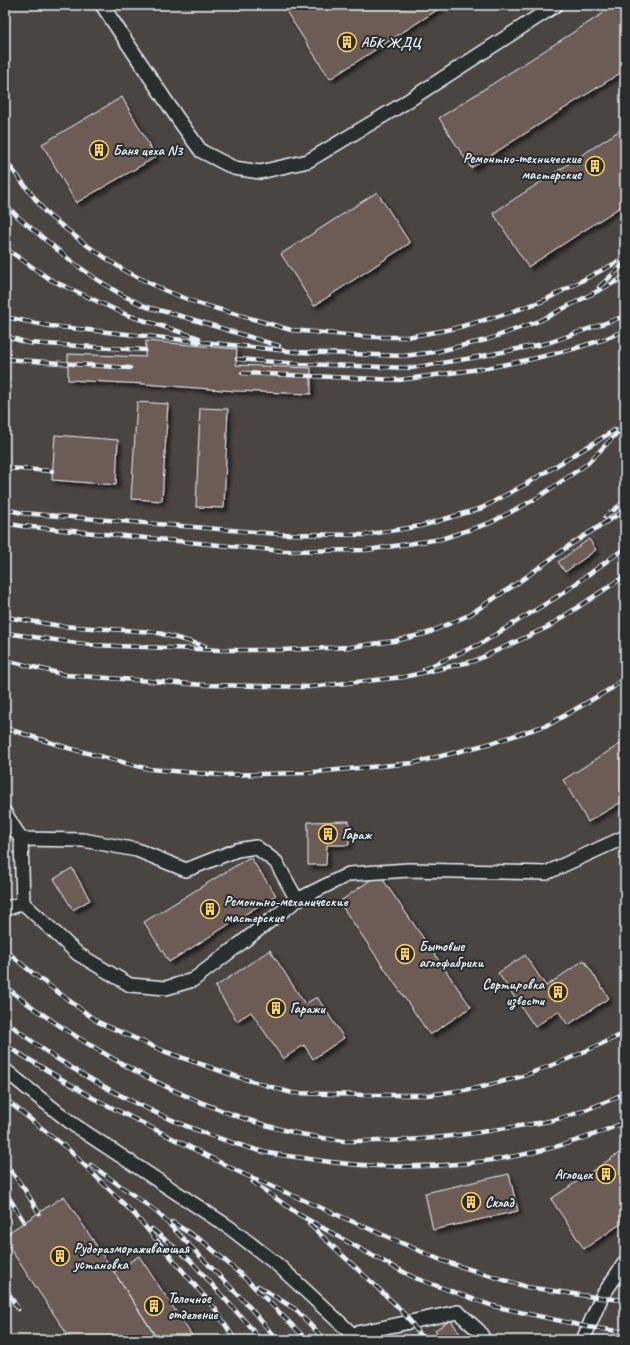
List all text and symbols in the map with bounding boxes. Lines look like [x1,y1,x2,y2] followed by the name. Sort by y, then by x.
[336,31,358,53] building icon: АБК ЖДЦ
[361,34,422,51] place label: АБК ЖДЦ
[88,139,110,161] building icon: Баня цеха N3
[113,142,184,159] place label: Баня цеха N3
[463,150,582,183] place label: Ремонтно-технические мастерские
[584,155,606,177] building icon: Ремонтно-технические мастерские
[317,823,339,845] building icon: Гараж
[342,826,372,843] place label: Гараж
[224,893,350,926] place label: Ремонтно-механические мастерские
[199,898,221,920] building icon: Ремонтно-механические мастерские
[419,938,485,971] place label: Бытовые аглофабрики
[394,943,416,965] building icon: Бытовые аглофабрики
[483,976,546,1010] place label: Сортировка извести
[547,981,569,1003] building icon: Сортировка извести
[265,997,287,1019] building icon: Гаражи
[290,1000,326,1017] place label: Гаражи
[595,1163,617,1185] building icon: Аглоцех
[555,1166,593,1183] place label: Аглоцех
[460,1191,482,1213] building icon: Склад
[485,1194,516,1211] place label: Склад
[72,1240,190,1273] place label: Рудоразмораживающая установка
[49,1245,71,1267] building icon: Рудоразмораживающая установка
[168,1290,218,1323] place label: Толочное отделение
[143,1295,165,1317] building icon: Толочное отделение

